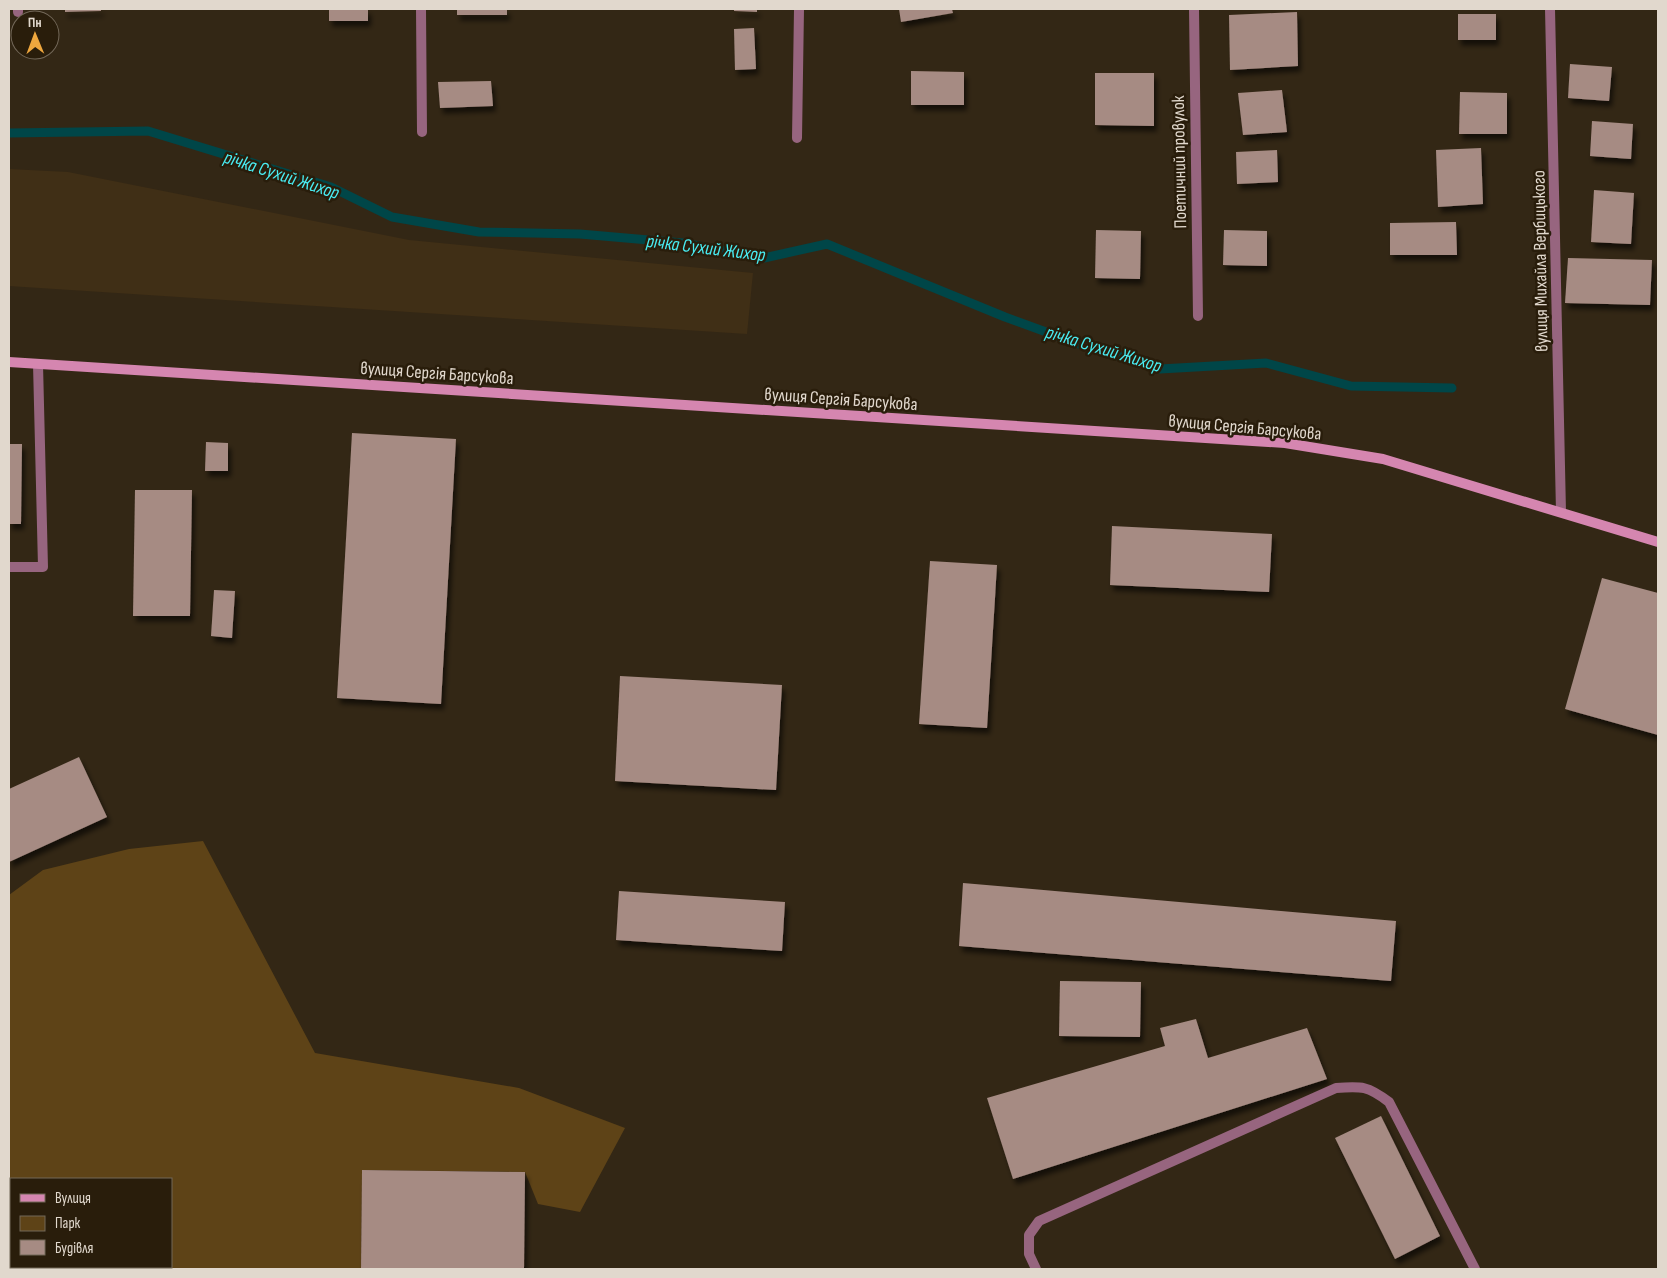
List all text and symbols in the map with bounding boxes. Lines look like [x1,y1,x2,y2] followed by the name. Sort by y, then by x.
[10,10,60,60] north arrow
[28,14,42,31] text: Пн
[1168,95,1191,229] street label: Поетичний провулок
[220,146,342,205] water label: річка Сухий Жихор
[1528,170,1553,352] street label: вулиця Михайла Вербицького
[644,230,767,267] water label: річка Сухий Жихор
[1042,321,1165,378] water label: річка Сухий Жихор
[360,358,514,389] street label: вулиця Сергія Барсукова
[764,384,918,415] street label: вулиця Сергія Барсукова
[1168,410,1322,445] street label: вулиця Сергія Барсукова
[10,1178,172,1268] legend
[55,1189,91,1208] text: Вулиця
[55,1214,81,1233] text: Парк
[55,1239,94,1258] text: Будівля

